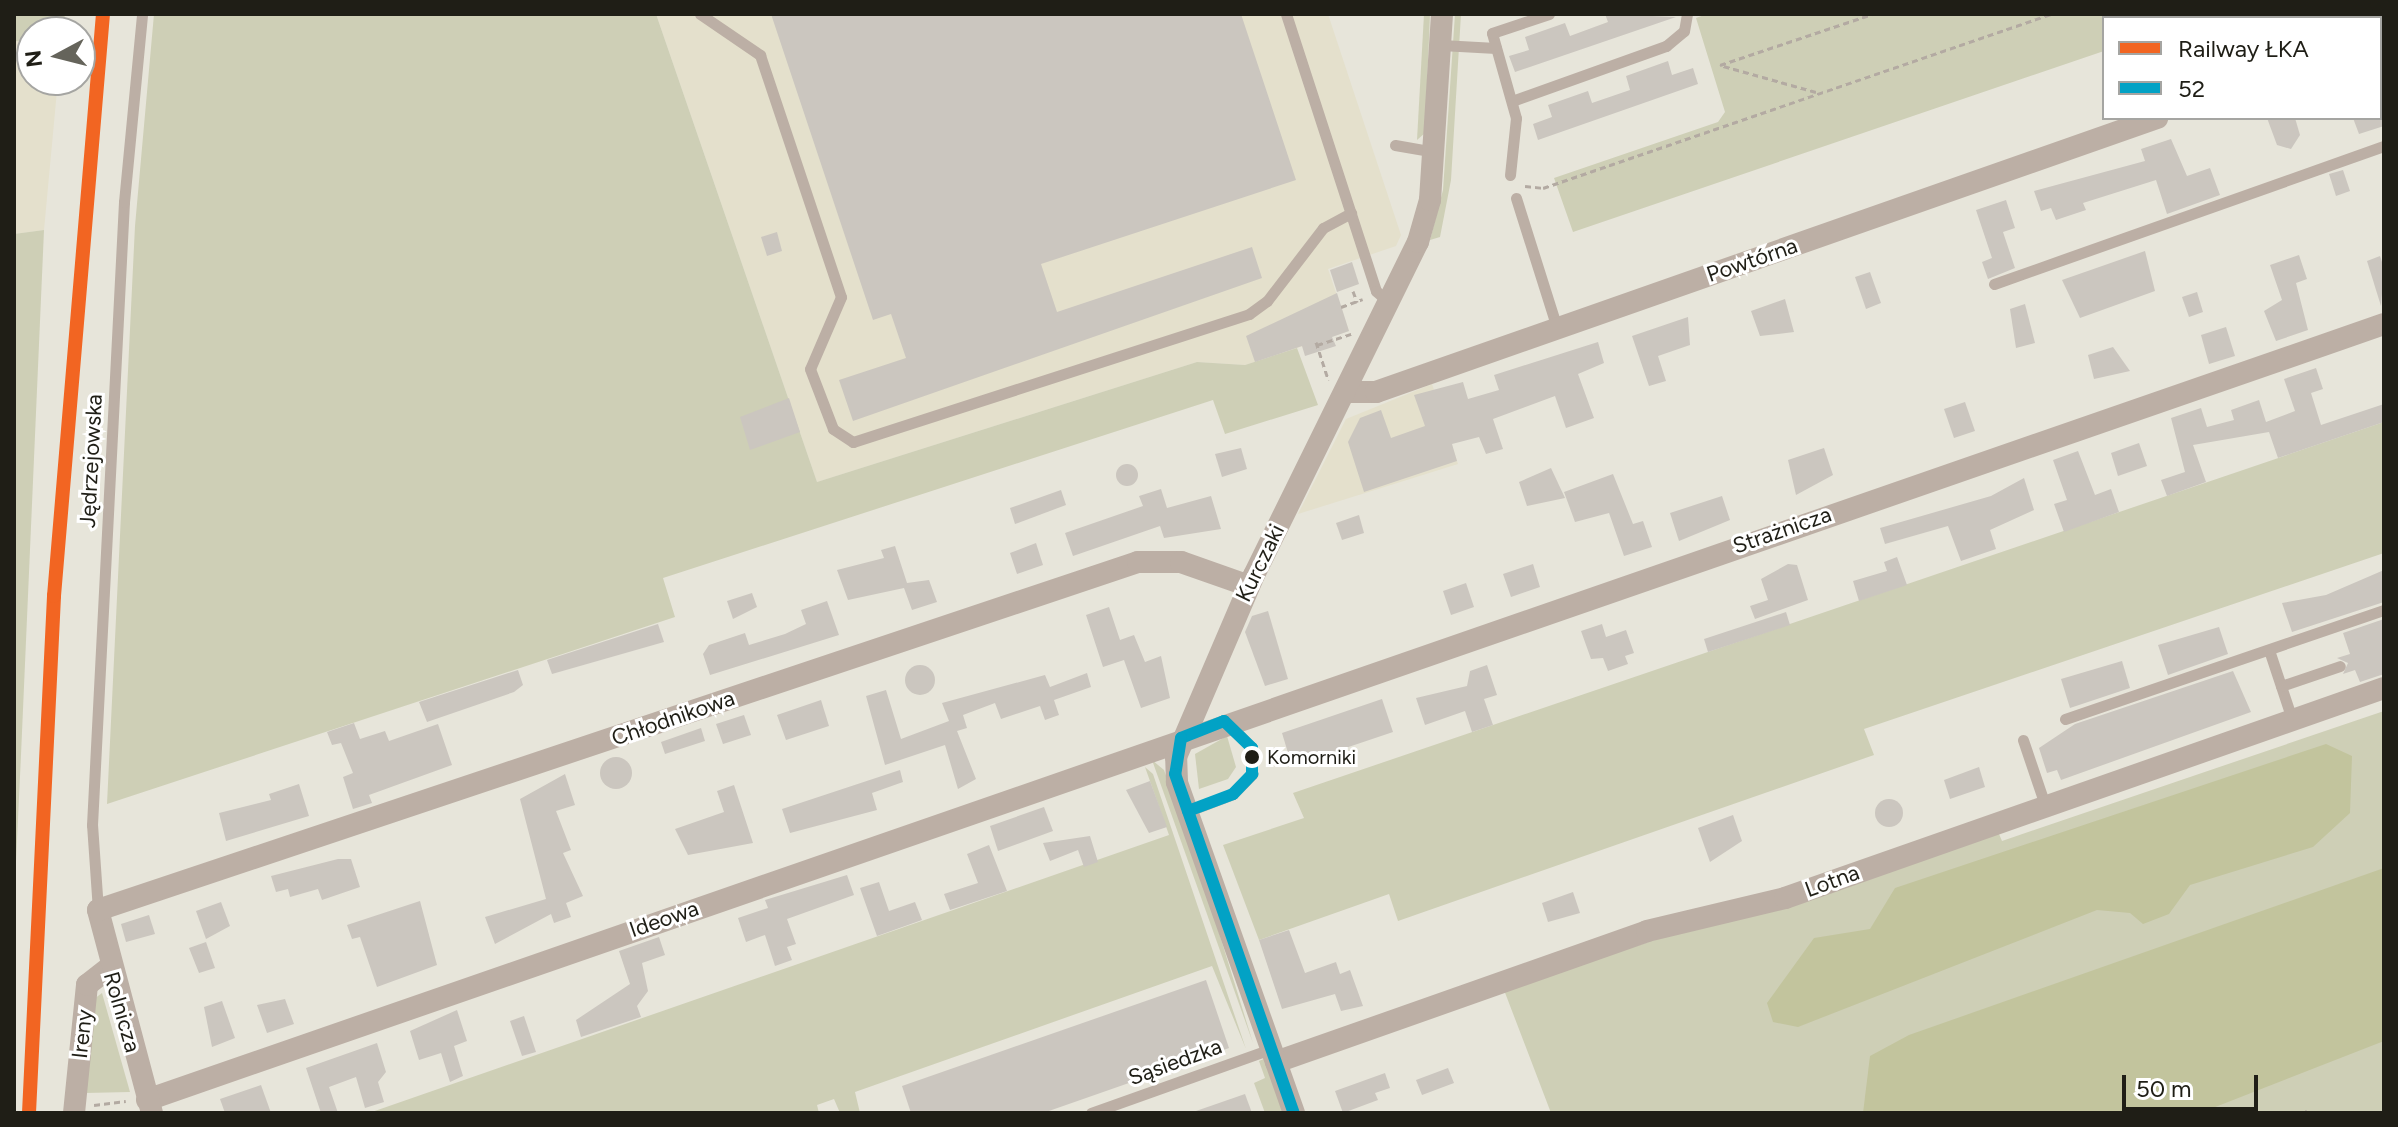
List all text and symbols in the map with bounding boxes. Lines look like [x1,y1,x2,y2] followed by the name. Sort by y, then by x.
[16,16,96,96] north arrow
[2102,16,2382,120] legend
[2178,34,2309,63] text: Railway ŁKA
[19,49,48,69] text: N
[2178,74,2205,103] text: 52
[1703,232,1801,288] street label: Powtórna
[74,393,108,529] street label: Jędrzejowska
[1729,501,1835,559] street label: Strażnicza
[1230,520,1290,606] street label: Kurczaki
[608,685,738,751] street label: Chłodnikowa
[1267,745,1356,769] place label: Komorniki
[1244,749,1260,765] marker: Komorniki
[1801,859,1863,903] street label: Lotna
[626,895,702,943] street label: Ideowa
[98,969,146,1055] street label: Rolnicza
[66,1008,98,1060] street label: Ireny
[1125,1033,1225,1091] street label: Sąsiedzka
[2126,1059,2262,1109] scale bar
[2136,1074,2192,1103] text: 50 m

